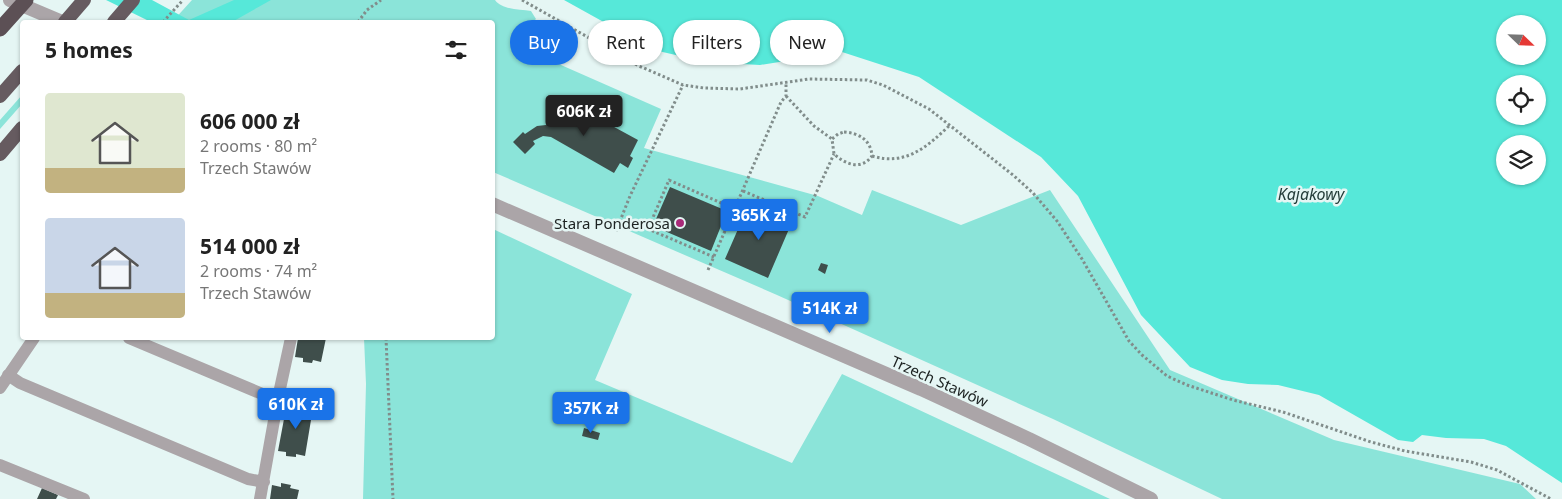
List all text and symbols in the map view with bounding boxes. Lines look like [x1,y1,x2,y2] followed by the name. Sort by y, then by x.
[1496,15,1546,65] north arrow
[1496,15,1546,185] map controls
[510,20,578,65] chip: Buy
[588,20,663,65] chip: Rent
[673,20,760,65] chip: Filters
[770,20,844,65] chip: New
[45,36,133,64] text: 5 homes
[442,36,470,64] icon: filters
[1496,75,1546,125] button: locate
[538,94,630,137] pin: 606K zł
[556,100,612,122] text: 606K zł
[200,107,300,135] text: 606 000 zł
[85,113,145,173] icon: home
[200,135,317,157] text: 2 rooms · 80 m²
[1496,135,1546,185] button: layers
[200,157,311,179] text: Trzech Stawów
[1278,183,1346,205] water label: Kajakowy
[713,198,805,241] pin: 365K zł
[731,204,787,226] text: 365K zł
[554,213,670,233] place label: Stara Ponderosa
[674,217,686,229] marker: Stara Ponderosa
[200,232,300,260] text: 514 000 zł
[85,238,145,298] icon: home
[200,260,317,282] text: 2 rooms · 74 m²
[200,282,311,304] text: Trzech Stawów
[784,292,876,334] pin: 514K zł
[802,297,858,319] text: 514K zł
[888,351,992,411] street label: Trzech Stawów
[250,388,342,430] pin: 610K zł
[545,392,637,434] pin: 357K zł
[268,393,324,415] text: 610K zł
[563,397,619,419] text: 357K zł

